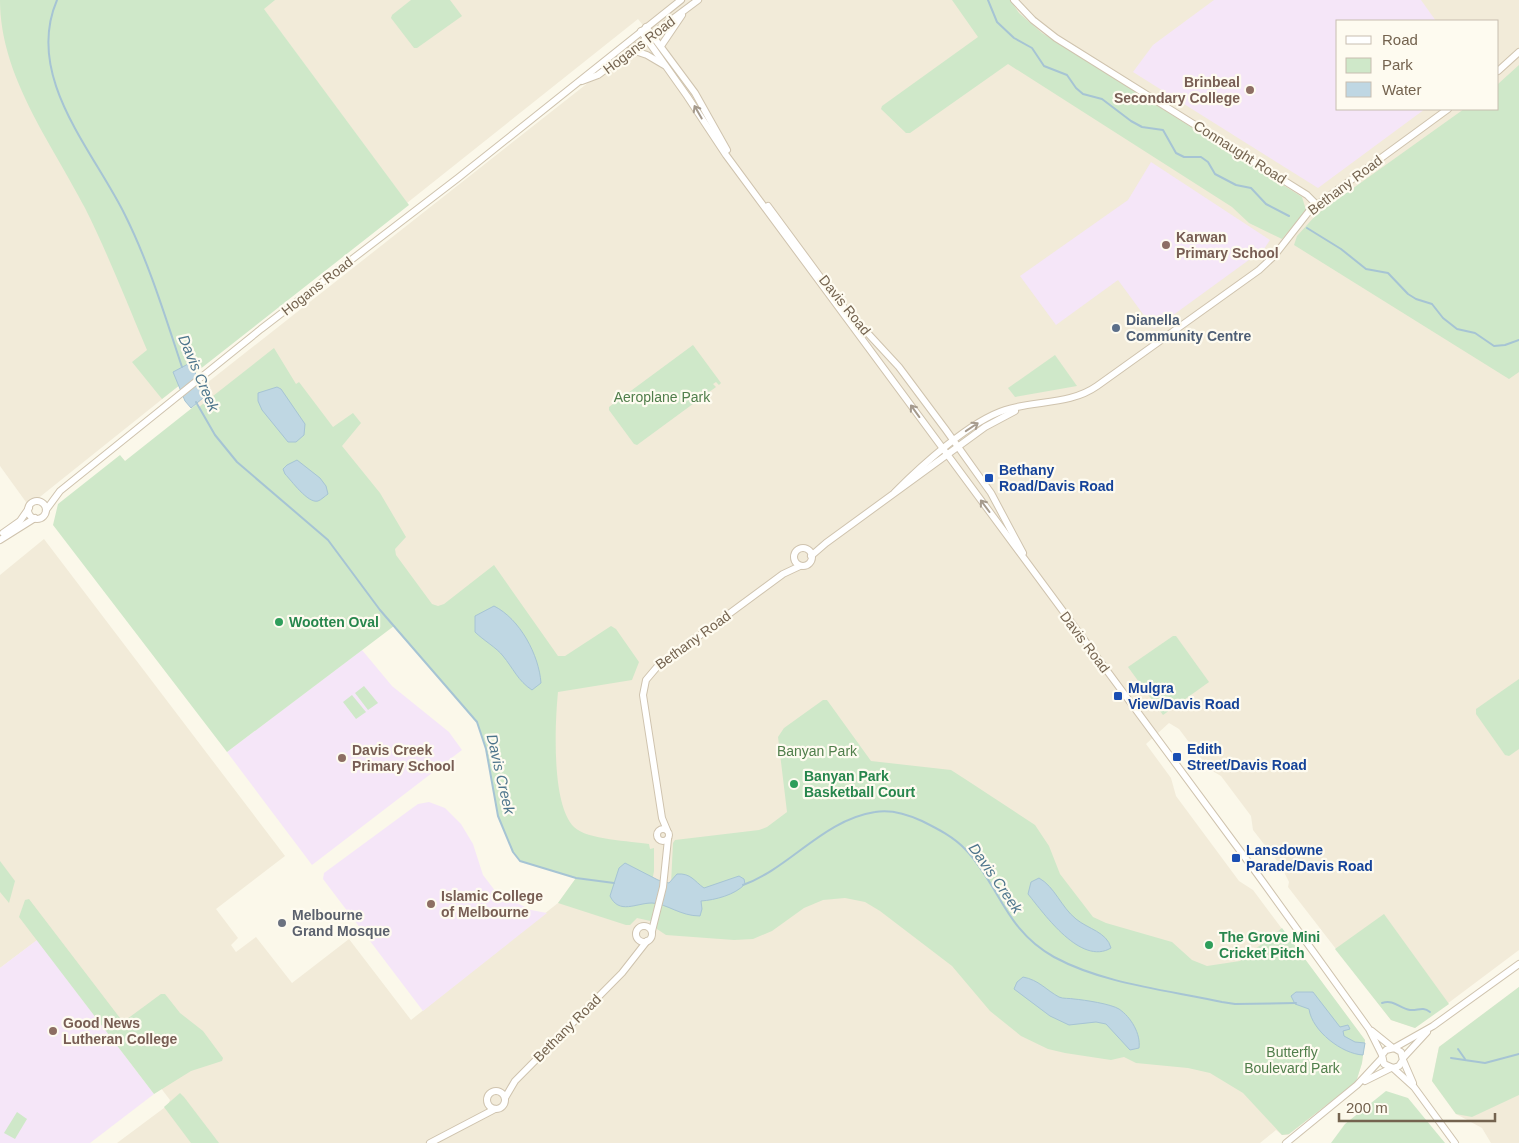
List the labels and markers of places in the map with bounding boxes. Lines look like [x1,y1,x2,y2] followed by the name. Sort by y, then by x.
[1114,74,1240,106] place label: Brinbeal Secondary College
[1244,84,1256,96] marker: Brinbeal Secondary College
[1176,229,1279,261] place label: Karwan Primary School
[1160,239,1172,251] marker: Karwan Primary School
[1126,312,1251,344] place label: Dianella Community Centre
[1110,322,1122,334] marker: Dianella Community Centre
[999,462,1114,494] place label: Bethany Road/Davis Road
[983,472,995,484] marker: Bethany Road/Davis Road
[289,614,379,630] place label: Wootten Oval
[273,616,285,628] marker: Wootten Oval
[1128,680,1240,712] place label: Mulgra View/Davis Road
[1112,690,1124,702] marker: Mulgra View/Davis Road
[1187,741,1307,773] place label: Edith Street/Davis Road
[352,742,455,774] place label: Davis Creek Primary School
[1171,751,1183,763] marker: Edith Street/Davis Road
[336,752,348,764] marker: Davis Creek Primary School
[804,768,916,800] place label: Banyan Park Basketball Court
[788,778,800,790] marker: Banyan Park Basketball Court
[1246,842,1373,874] place label: Lansdowne Parade/Davis Road
[1230,852,1242,864] marker: Lansdowne Parade/Davis Road
[441,888,543,920] place label: Islamic College of Melbourne
[425,898,437,910] marker: Islamic College of Melbourne
[292,907,390,939] place label: Melbourne Grand Mosque
[276,917,288,929] marker: Melbourne Grand Mosque
[1219,929,1320,961] place label: The Grove Mini Cricket Pitch
[1203,939,1215,951] marker: The Grove Mini Cricket Pitch
[63,1015,178,1047] place label: Good News Lutheran College
[47,1025,59,1037] marker: Good News Lutheran College

